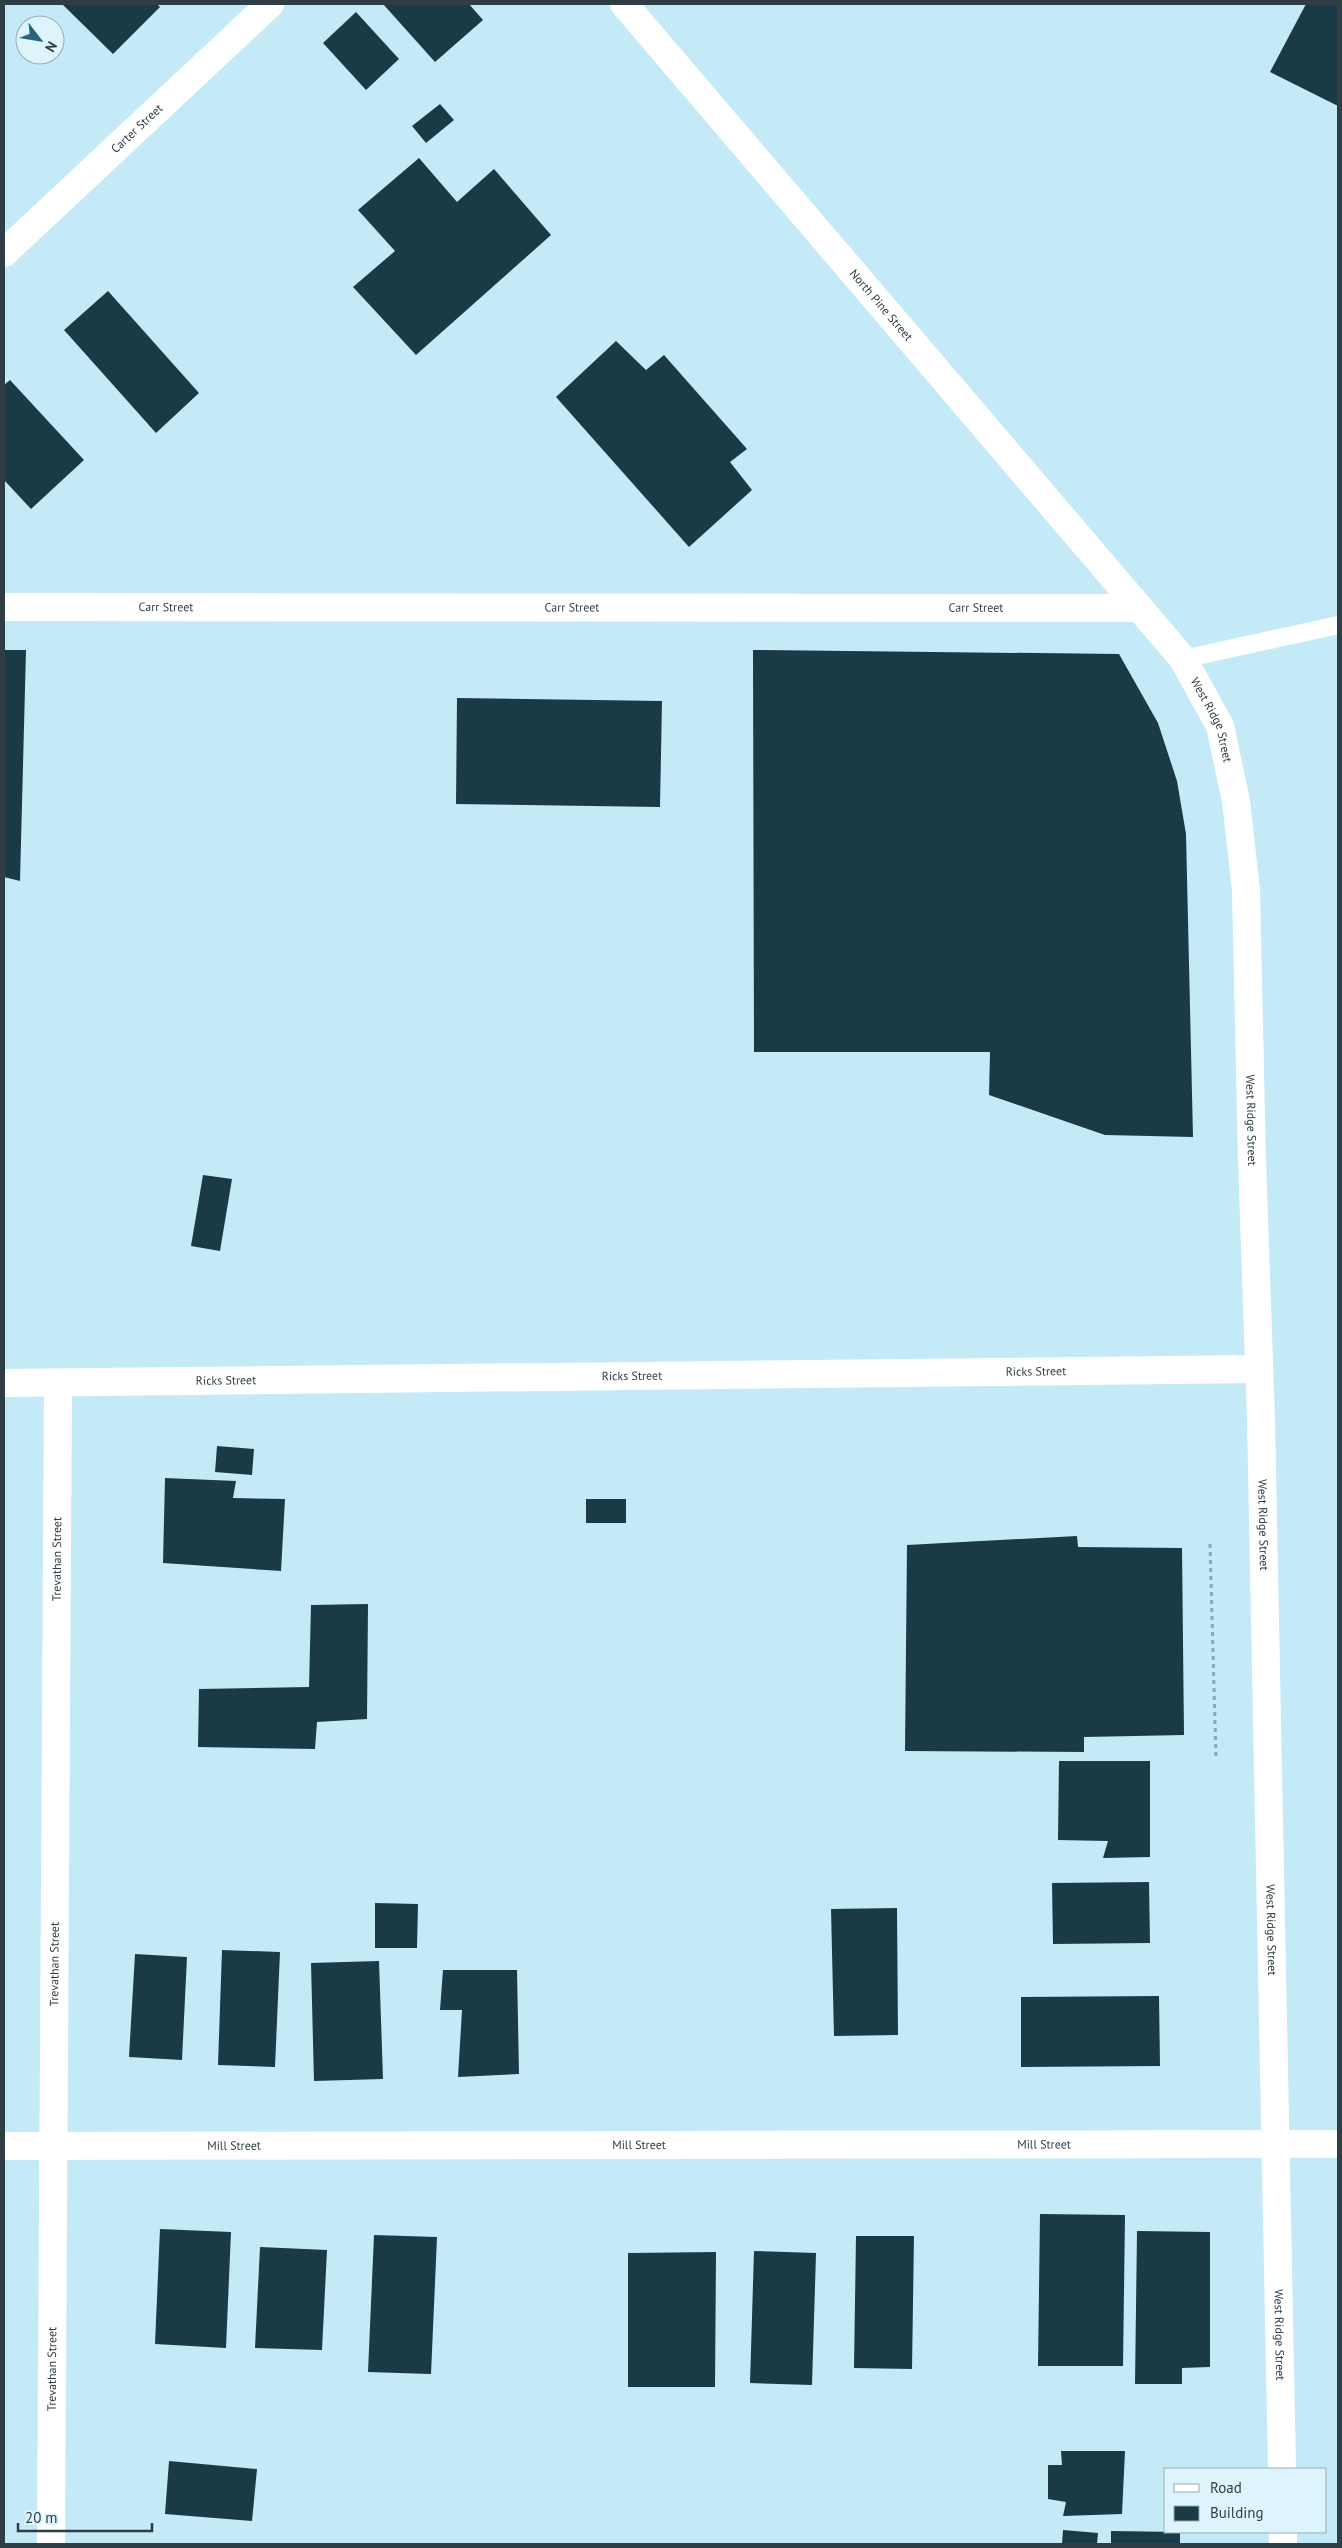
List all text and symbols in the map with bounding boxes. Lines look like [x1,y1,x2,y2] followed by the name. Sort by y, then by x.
[15,15,65,65] north arrow
[41,38,61,55] text: N
[108,101,165,156] street label: Carter Street
[847,266,916,344] street label: North Pine Street
[139,599,193,614] street label: Carr Street
[545,599,599,615] street label: Carr Street
[949,600,1003,615] street label: Carr Street
[1188,675,1236,764] street label: West Ridge Street
[1243,1074,1260,1166] street label: West Ridge Street
[1006,1363,1066,1379] street label: Ricks Street
[602,1368,662,1383] street label: Ricks Street
[196,1372,256,1388] street label: Ricks Street
[1255,1479,1272,1571] street label: West Ridge Street
[49,1517,64,1601] street label: Trevathan Street
[1263,1884,1280,1976] street label: West Ridge Street
[46,1922,62,2006] street label: Trevathan Street
[1017,2136,1071,2151] street label: Mill Street
[612,2137,666,2152] street label: Mill Street
[207,2138,261,2153] street label: Mill Street
[1271,2289,1288,2380] street label: West Ridge Street
[44,2327,59,2411] street label: Trevathan Street
[1164,2468,1327,2533] legend
[1210,2478,1242,2497] text: Road
[18,2500,151,2532] scale bar
[1210,2503,1264,2522] text: Building
[25,2508,58,2527] text: 20 m

